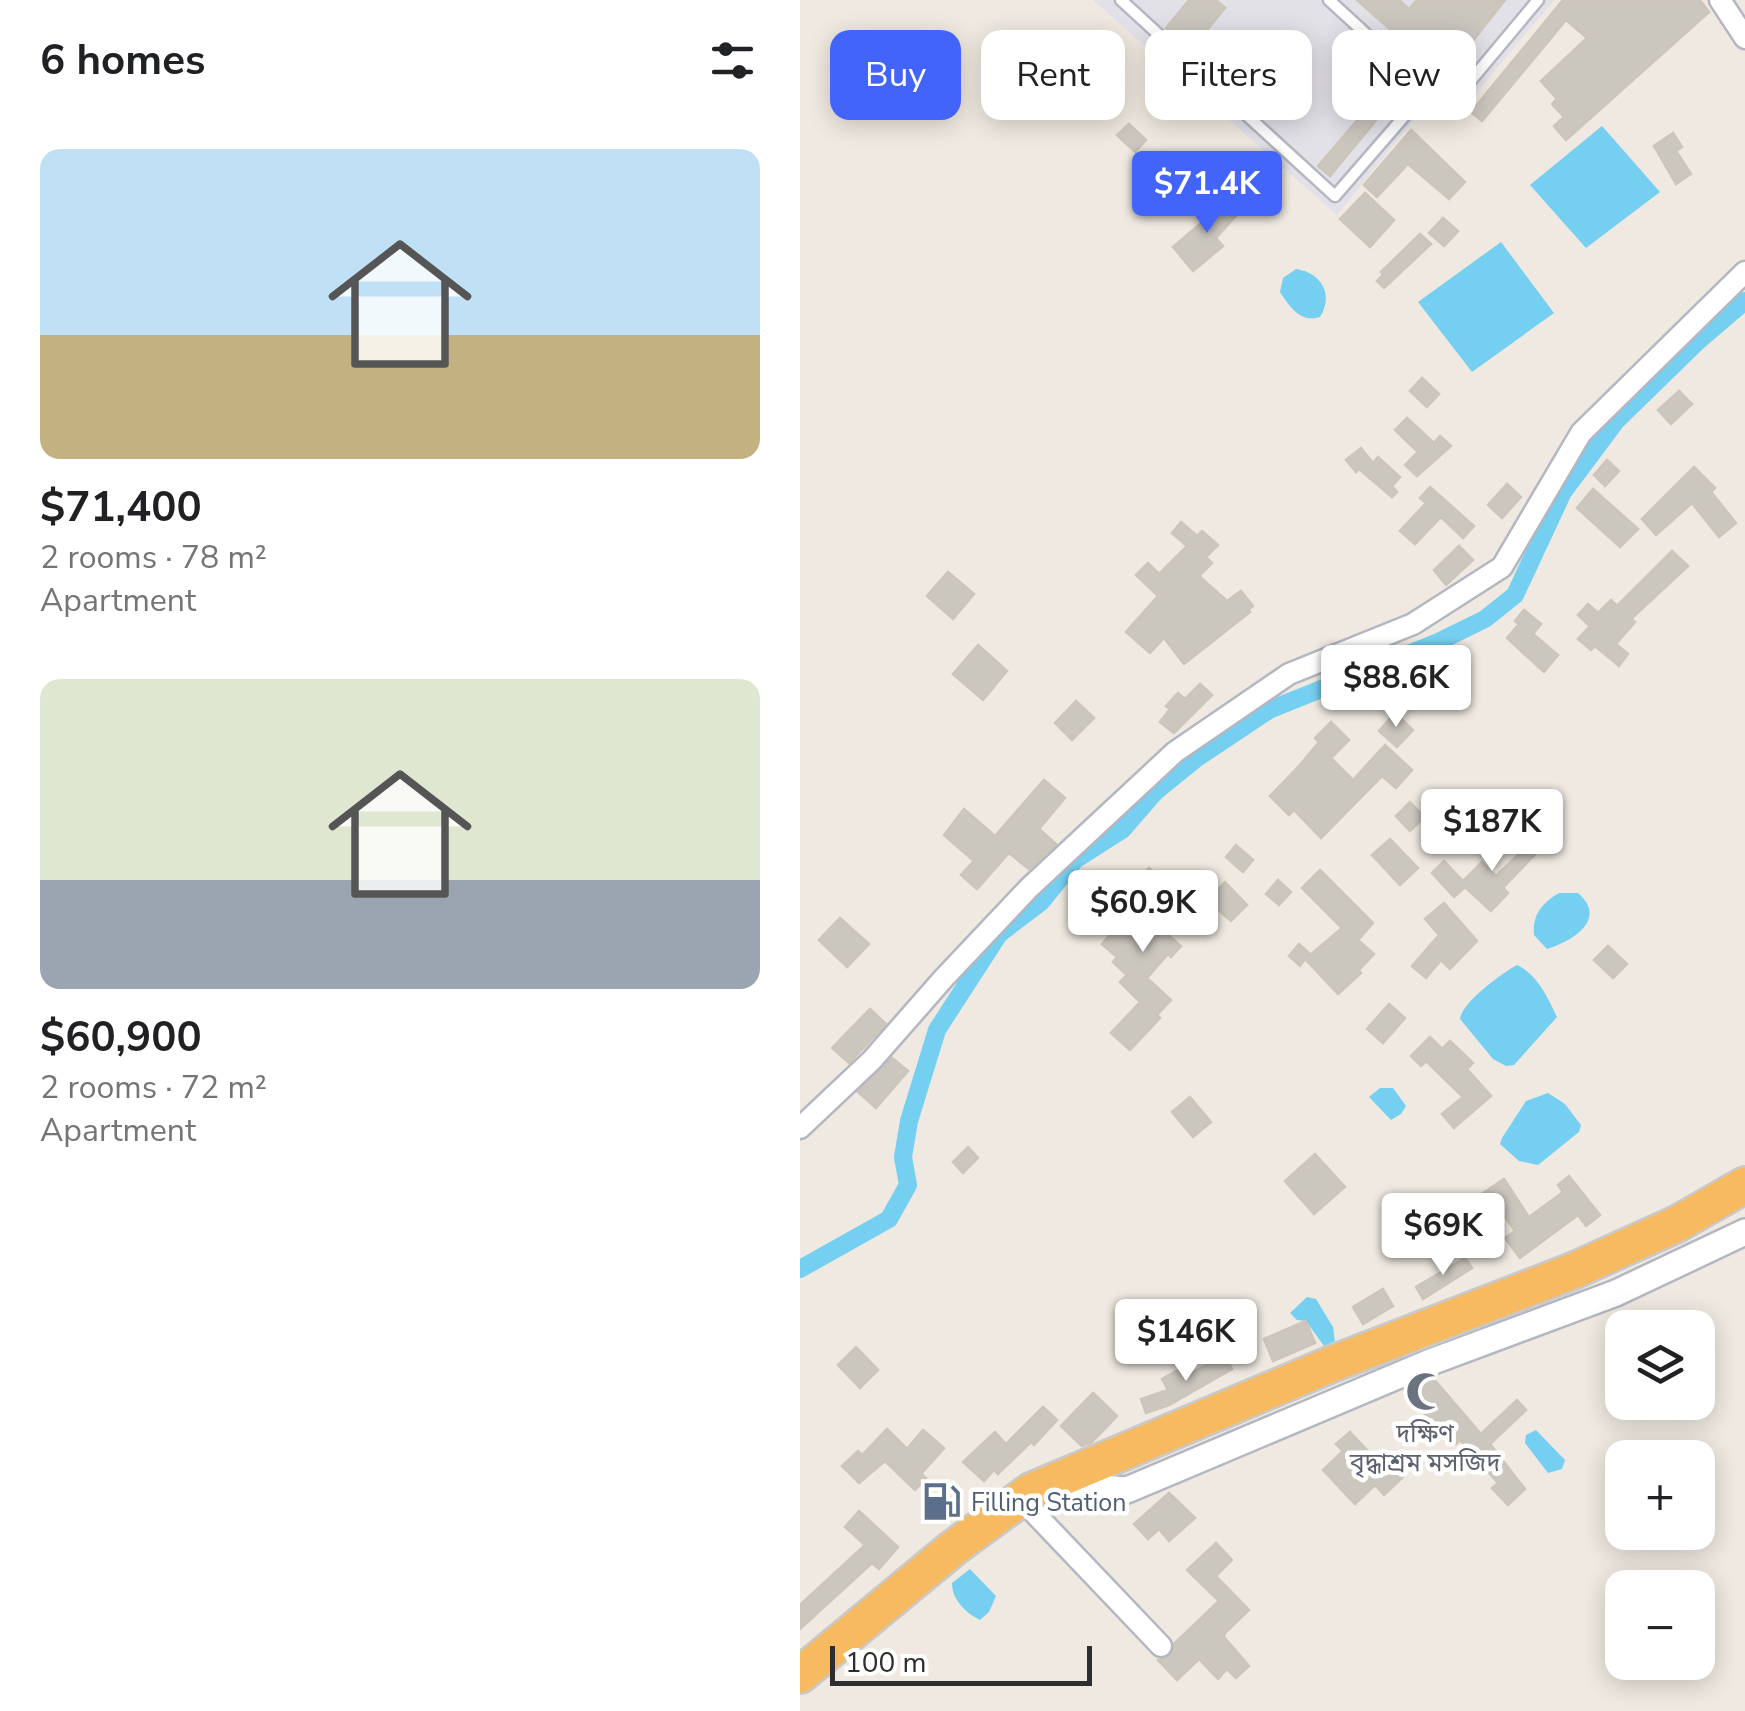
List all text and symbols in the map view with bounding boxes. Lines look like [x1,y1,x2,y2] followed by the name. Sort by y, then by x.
[830,30,961,120] chip: Buy
[981,30,1125,120] chip: Rent
[1145,30,1312,120] chip: Filters
[1332,30,1476,120] chip: New
[40,32,205,89] text: 6 homes
[705,33,760,88] icon: filters
[1126,151,1288,236] pin: $71.4K
[1154,162,1260,205] text: $71.4K
[310,214,490,394] icon: home
[40,479,202,536] text: $71,400
[40,536,267,579] text: 2 rooms · 78 m²
[40,579,196,622] text: Apartment
[1315,645,1477,730] pin: $88.6K
[1343,656,1449,699] text: $88.6K
[310,744,490,924] icon: home
[1422,789,1562,874] pin: $187K
[1443,800,1541,843] text: $187K
[1062,870,1224,955] pin: $60.9K
[1090,881,1196,924] text: $60.9K
[40,1009,202,1066] text: $60,900
[40,1066,267,1109] text: 2 rooms · 72 m²
[40,1109,196,1152] text: Apartment
[1384,1193,1502,1278] pin: $69K
[1404,1204,1482,1247] text: $69K
[1116,1299,1256,1384] pin: $146K
[1137,1310,1235,1353] text: $146K
[1605,1310,1715,1680] map controls
[1605,1310,1715,1420] button: layers
[1404,1371,1446,1413] mosque icon: দক্ষিণ বৃদ্ধাশ্রম মসজিদ
[1349,1417,1501,1480] place label: দক্ষিণ বৃদ্ধাশ্রম মসজিদ
[1605,1440,1715,1550] button: +
[920,1481,962,1523] fuel station icon: Filling Station
[971,1486,1126,1520] place label: Filling Station
[1605,1570,1715,1680] button: −
[830,1641,1092,1686] scale bar
[845,1644,927,1682] text: 100 m

